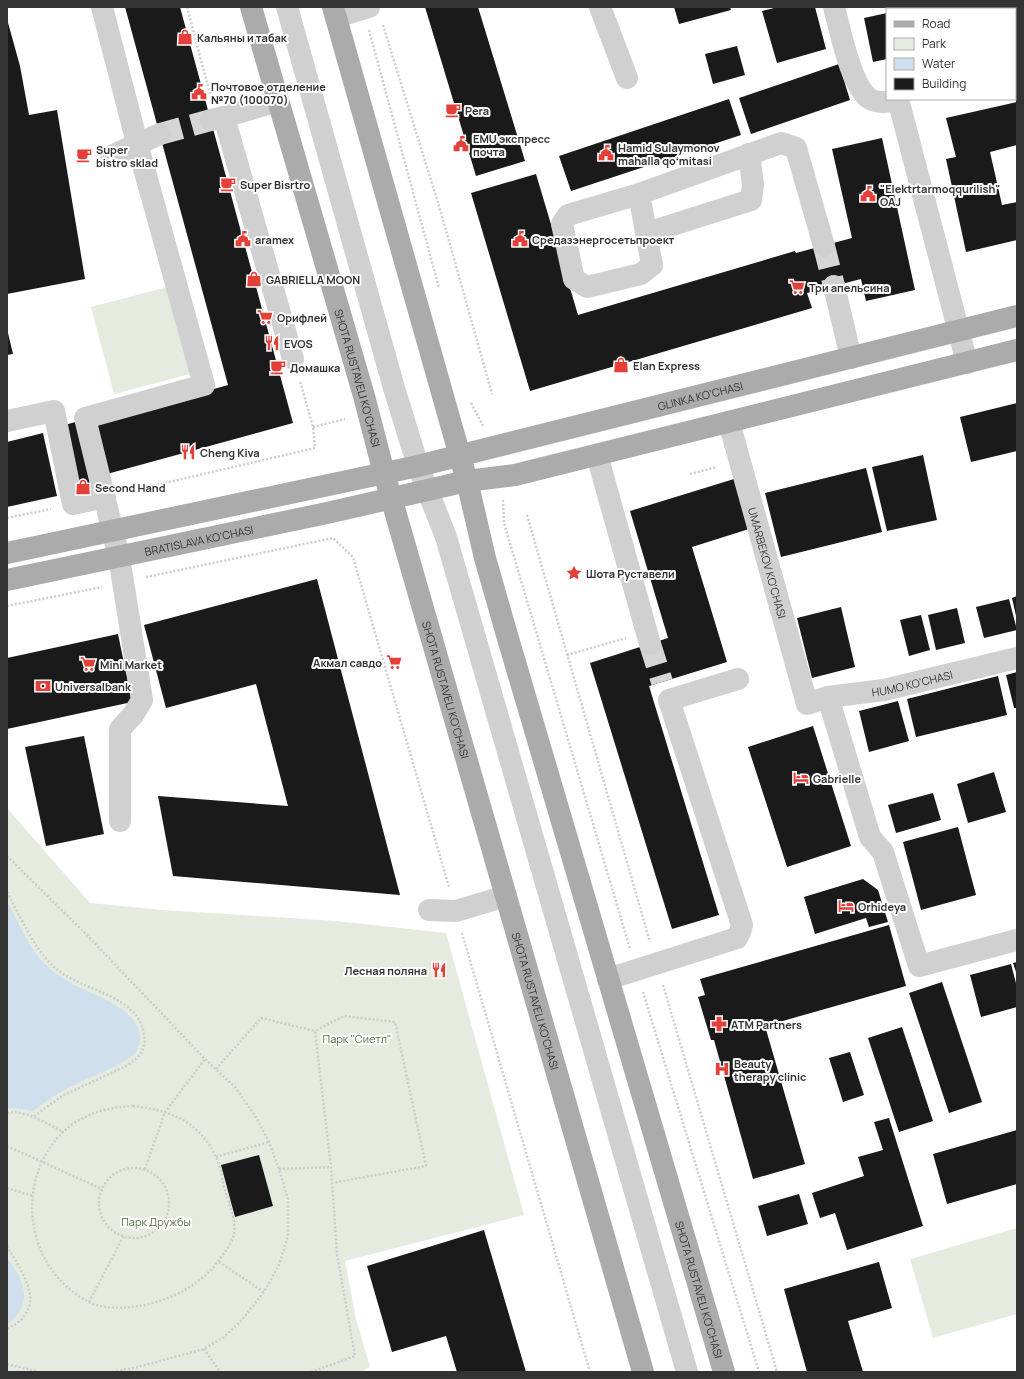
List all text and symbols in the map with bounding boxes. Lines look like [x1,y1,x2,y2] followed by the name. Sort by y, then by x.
[886,8,1016,100] legend
[922,15,950,32] text: Road
[176,28,194,46] shop icon: Кальяны и табак
[197,30,288,45] place label: Кальяны и табак
[922,35,947,52] text: Park
[922,55,956,72] text: Water
[922,75,966,92] text: Building
[211,79,326,107] place label: Почтовое отделение №70 (100070)
[190,83,208,101] public building icon: Почтовое отделение №70 (100070)
[444,101,462,119] cafe icon: Pera
[465,103,489,118] place label: Pera
[473,131,550,159] place label: EMU экспресс почта
[452,135,470,153] public building icon: EMU экспресс почта
[618,140,720,168] place label: Hamid Sulaymonov mahalla qoʻmitasi
[96,142,158,170] place label: Super bistro sklad
[597,144,615,162] public building icon: Hamid Sulaymonov mahalla qoʻmitasi
[75,146,93,164] cafe icon: Super bistro sklad
[219,175,237,193] cafe icon: Super Bisrtro
[240,177,311,192] place label: Super Bisrtro
[880,181,1000,209] place label: "Elektrtarmoqqurilish" OAJ
[859,185,877,203] public building icon: "Elektrtarmoqqurilish" OAJ
[234,230,252,248] public building icon: aramex
[511,230,529,248] public building icon: Средазэнергосетьпроект
[255,232,294,247] place label: aramex
[532,232,675,247] place label: Средазэнергосетьпроект
[245,270,263,288] shop icon: GABRIELLA MOON
[266,272,360,287] place label: GABRIELLA MOON
[788,278,806,296] supermarket icon: Три апельсина
[809,280,890,295] place label: Три апельсина
[332,307,384,448] street label: SHOTA RUSTAVELI KO'CHASI
[256,308,274,326] supermarket icon: Орифлей
[277,310,327,325] place label: Орифлей
[263,334,281,352] restaurant icon: EVOS
[284,336,313,351] place label: EVOS
[612,356,630,374] shop icon: Elan Express
[269,358,287,376] cafe icon: Домашка
[633,358,700,373] place label: Elan Express
[290,360,340,375] place label: Домашка
[656,377,744,413] street label: GLINKA KO'CHASI
[179,443,197,461] restaurant icon: Cheng Kiva
[200,445,260,460] place label: Cheng Kiva
[74,478,92,496] shop icon: Second Hand
[95,480,166,495] place label: Second Hand
[745,505,790,620] street label: UMARBEKOV KO'CHASI
[143,521,255,559] street label: BRATISLAVA KO'CHASI
[565,564,583,582] place icon: Шота Руставели
[586,566,675,581] place label: Шота Руставели
[419,619,473,760] street label: SHOTA RUSTAVELI KO'CHASI
[385,653,403,671] supermarket icon: Акмал савдо
[79,655,97,673] supermarket icon: Mini Market
[313,655,382,670] place label: Акмал савдо
[100,657,162,672] place label: Mini Market
[871,666,954,699] street label: HUMO KO'CHASI
[34,677,52,695] bank icon: Universalbank
[55,679,132,694] place label: Universalbank
[792,769,810,787] hotel icon: Gabrielle
[813,771,861,786] place label: Gabrielle
[837,897,855,915] hotel icon: Orhideya
[858,899,906,914] place label: Orhideya
[509,930,563,1072] street label: SHOTA RUSTAVELI KO'CHASI
[430,961,448,979] restaurant icon: Лесная поляна
[345,963,427,978] place label: Лесная поляна
[710,1015,728,1033] pharmacy icon: ATM Partners
[731,1017,802,1032] place label: ATM Partners
[323,1031,391,1046] park label: Парк "Сиетл"
[734,1056,806,1084] place label: Beauty therapy clinic
[713,1060,731,1078] hospital icon: Beauty therapy clinic
[121,1214,191,1229] park label: Парк Дружбы
[672,1219,727,1360] street label: SHOTA RUSTAVELI KO'CHASI

